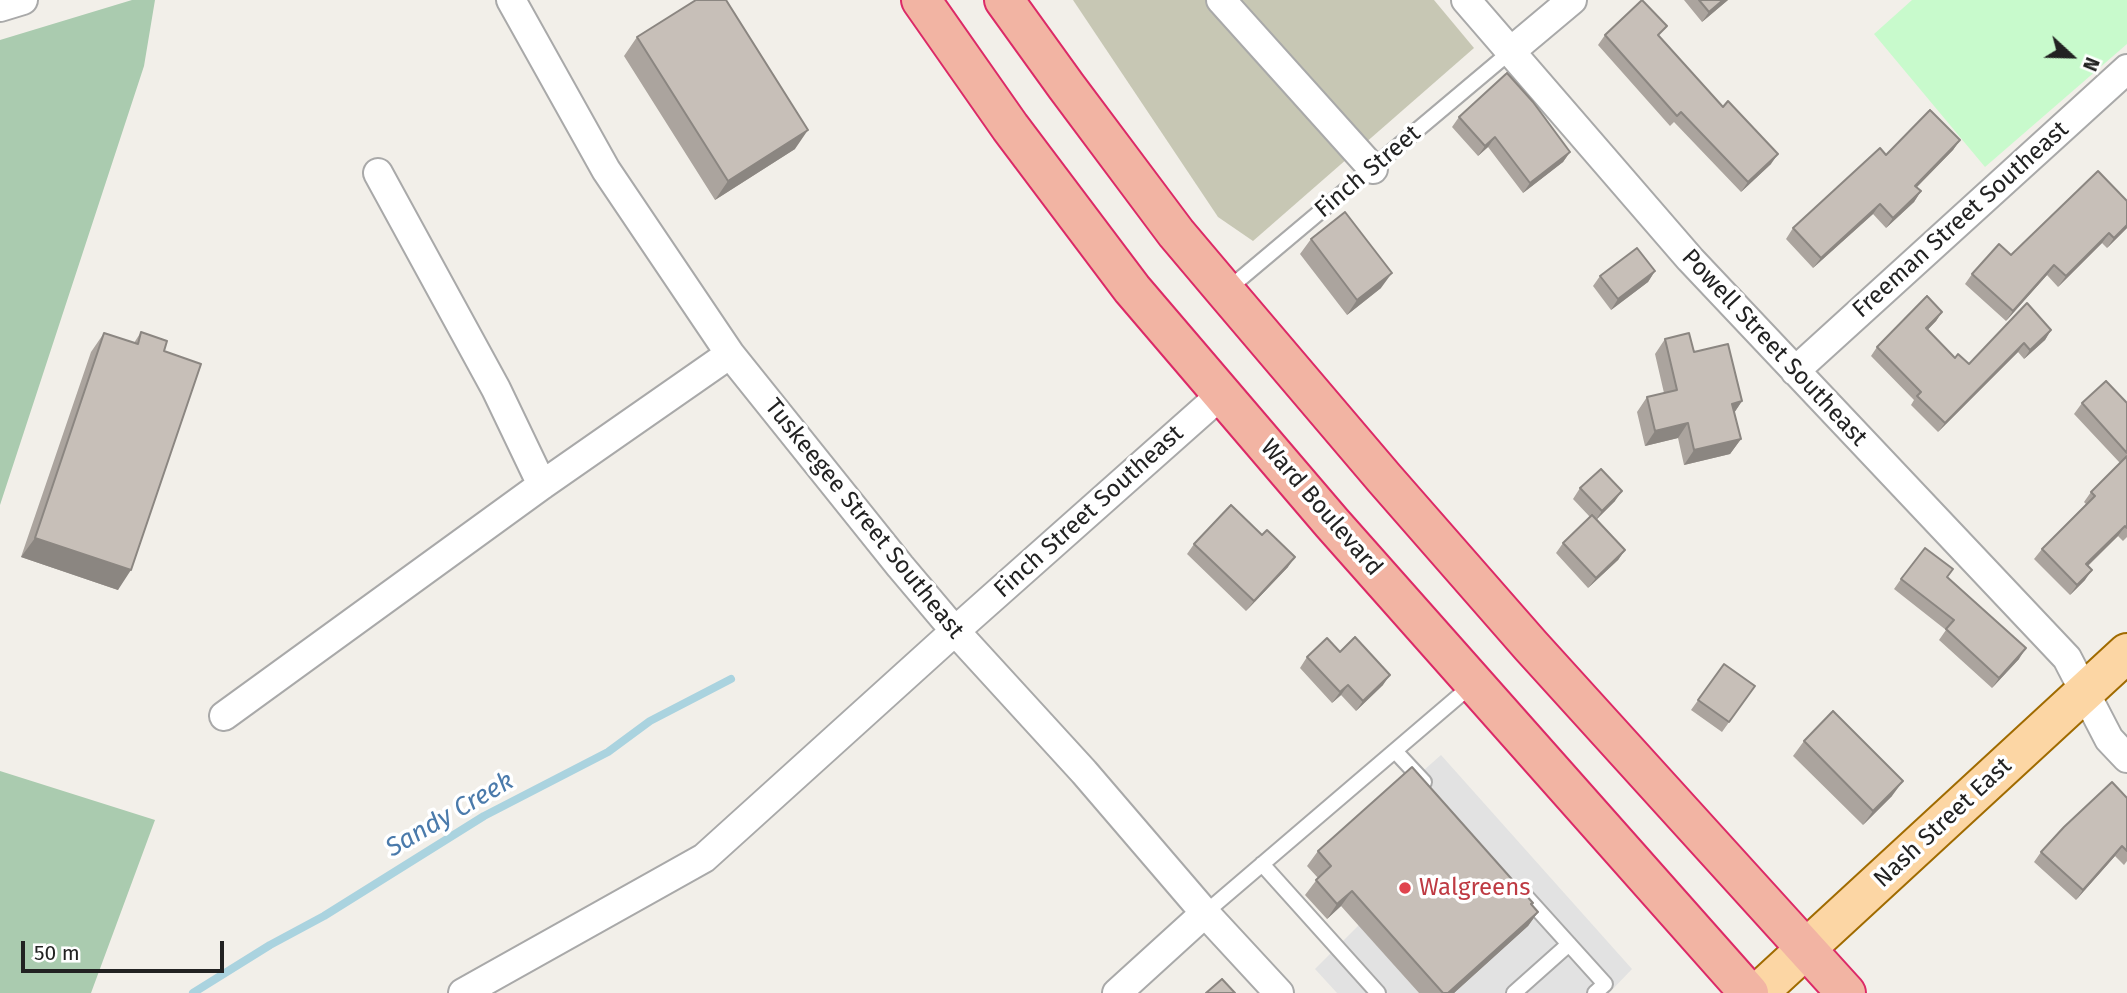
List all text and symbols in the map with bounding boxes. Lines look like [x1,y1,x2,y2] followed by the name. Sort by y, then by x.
[2036,21,2106,91] north arrow
[2078,54,2104,74] text: N
[1847,115,2075,325] street label: Freeman Street Southeast
[1309,120,1427,224] street label: Finch Street
[1675,244,1873,452] street label: Powell Street Southeast
[758,393,970,645] street label: Tuskeegee Street Southeast
[989,420,1189,604] street label: Finch Street Southeast
[1254,434,1388,582] street label: Ward Boulevard
[1868,752,2018,894] street label: Nash Street East
[380,766,520,864] water label: Sandy Creek
[1419,874,1530,902] place label: Walgreens
[1397,880,1413,896] marker: Walgreens
[24,926,228,970] scale bar
[34,940,80,966] text: 50 m

